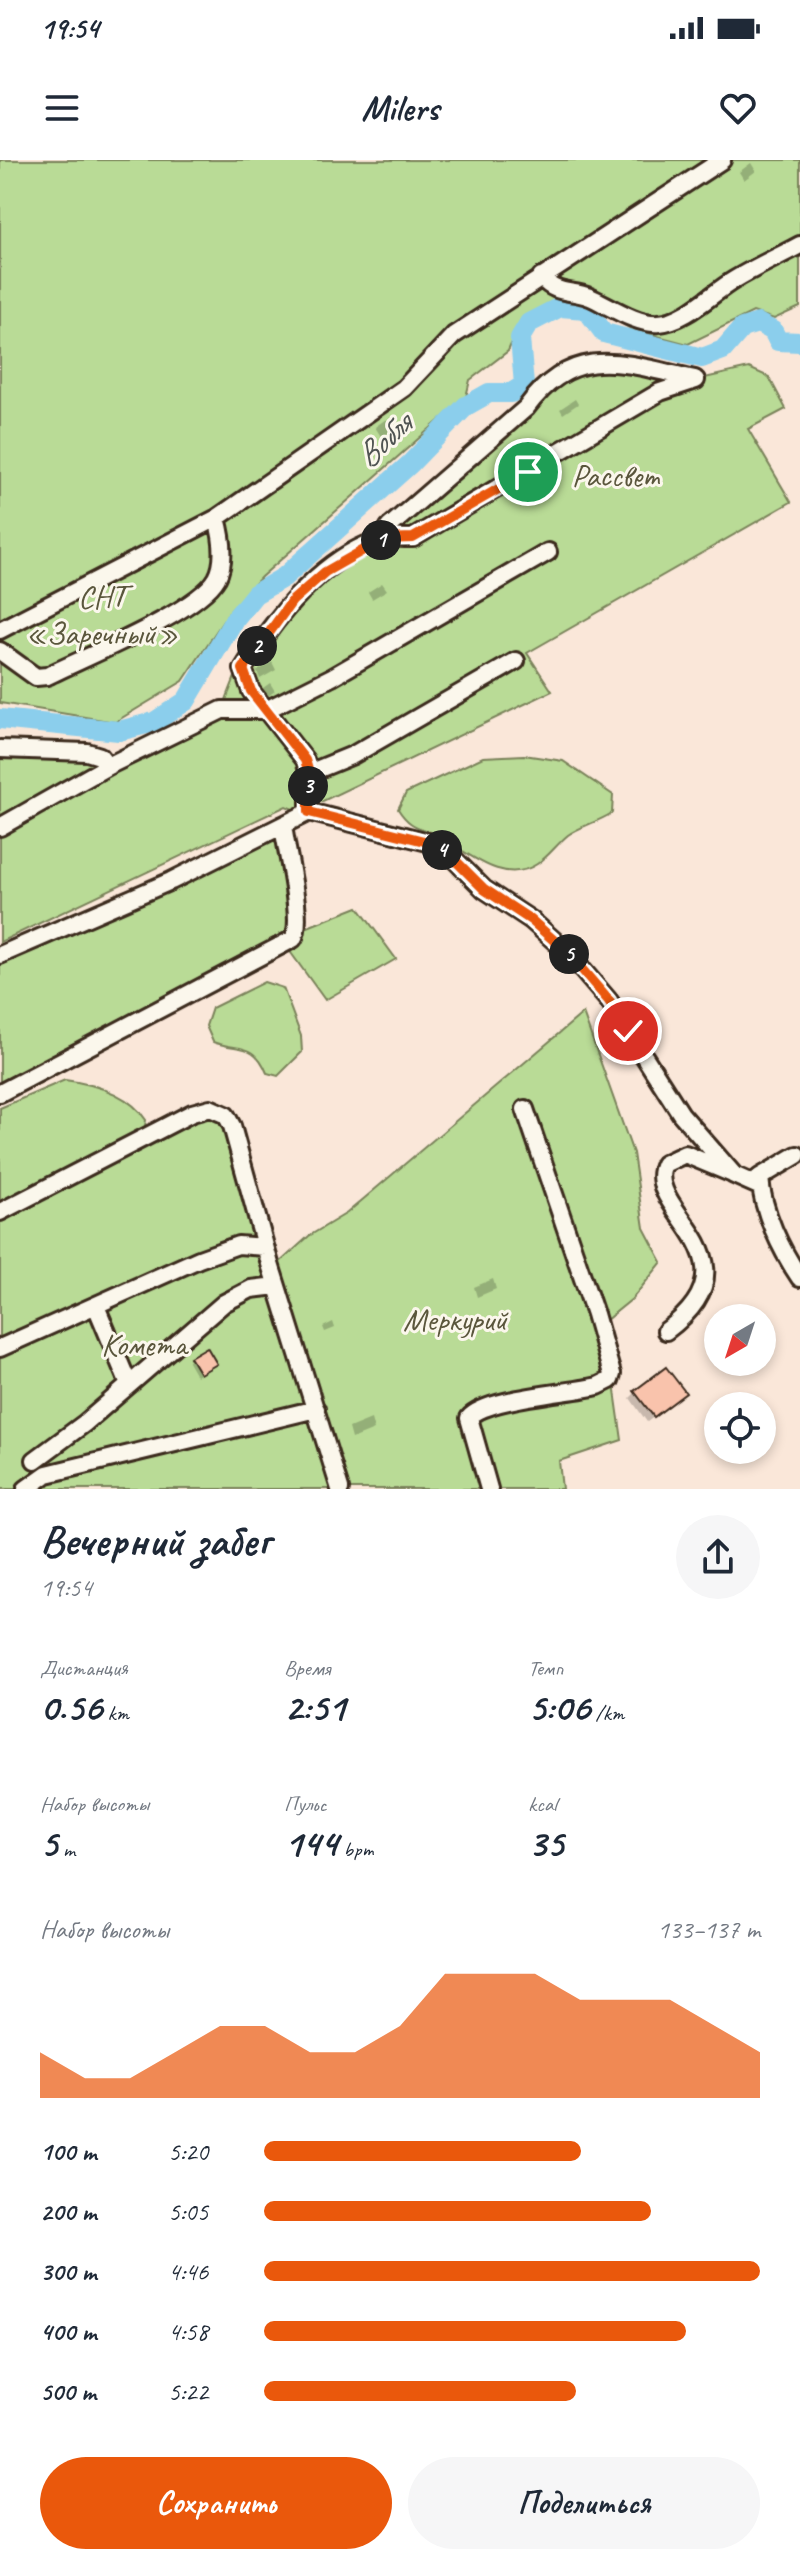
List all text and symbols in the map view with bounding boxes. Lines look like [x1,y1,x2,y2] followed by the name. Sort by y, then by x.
[40,9,99,47] text: 19:54
[361,85,439,131] text: Milers
[40,86,84,130] icon: menu
[716,86,760,130] icon: heart
[346,400,424,477] water label: Вобля
[494,438,562,506] pin
[506,450,550,494] icon: arrive
[572,455,661,496] park label: Рассвет
[361,520,401,560] pin: 1
[376,526,386,554] text: 1
[26,576,178,654] park label: СНТ «Заречный»
[237,626,277,666] pin: 2
[252,632,262,660] text: 2
[288,766,328,806] pin: 3
[303,772,313,800] text: 3
[422,830,462,870] pin: 4
[437,836,447,864] text: 4
[549,934,589,974] pin: 5
[564,940,574,968] text: 5
[594,997,662,1065] pin
[606,1009,650,1053] icon: check
[403,1299,509,1340] park label: Меркурий
[704,1304,776,1376] north arrow
[704,1304,776,1464] map controls
[101,1324,190,1365] park label: Комета
[704,1392,776,1464] button: locate
[40,1513,270,1568] text: Вечерний забег
[676,1515,760,1599] button: share
[40,1571,92,1604] text: 19:54
[40,1654,128,1682] text: Дистанция
[284,1654,330,1682] text: Время
[528,1654,563,1682] text: Темп
[40,1682,102,1732] text: 0.56
[284,1682,345,1732] text: 2:51
[528,1682,590,1732] text: 5:06
[102,1699,129,1727] text: km
[590,1699,624,1727] text: /km
[40,1790,149,1818] text: Набор высоты
[284,1790,326,1818] text: Пульс
[528,1790,557,1818] text: kcal
[40,1818,57,1868] text: 5
[284,1818,338,1868] text: 144
[528,1818,563,1868] text: 35
[57,1835,75,1863] text: m
[338,1835,374,1863] text: bpm
[40,1913,169,1946] text: Набор высоты
[657,1913,760,1946] text: 133–137 m
[40,2135,96,2168] text: 100 m
[168,2135,208,2168] text: 5:20
[40,2195,96,2228] text: 200 m
[168,2195,208,2228] text: 5:05
[40,2255,96,2288] text: 300 m
[168,2255,208,2288] text: 4:46
[40,2315,96,2348] text: 400 m
[168,2315,208,2348] text: 4:58
[40,2375,96,2408] text: 500 m
[168,2375,208,2408] text: 5:22
[40,2457,392,2549] button: Сохранить
[408,2457,760,2549] button: Поделиться

